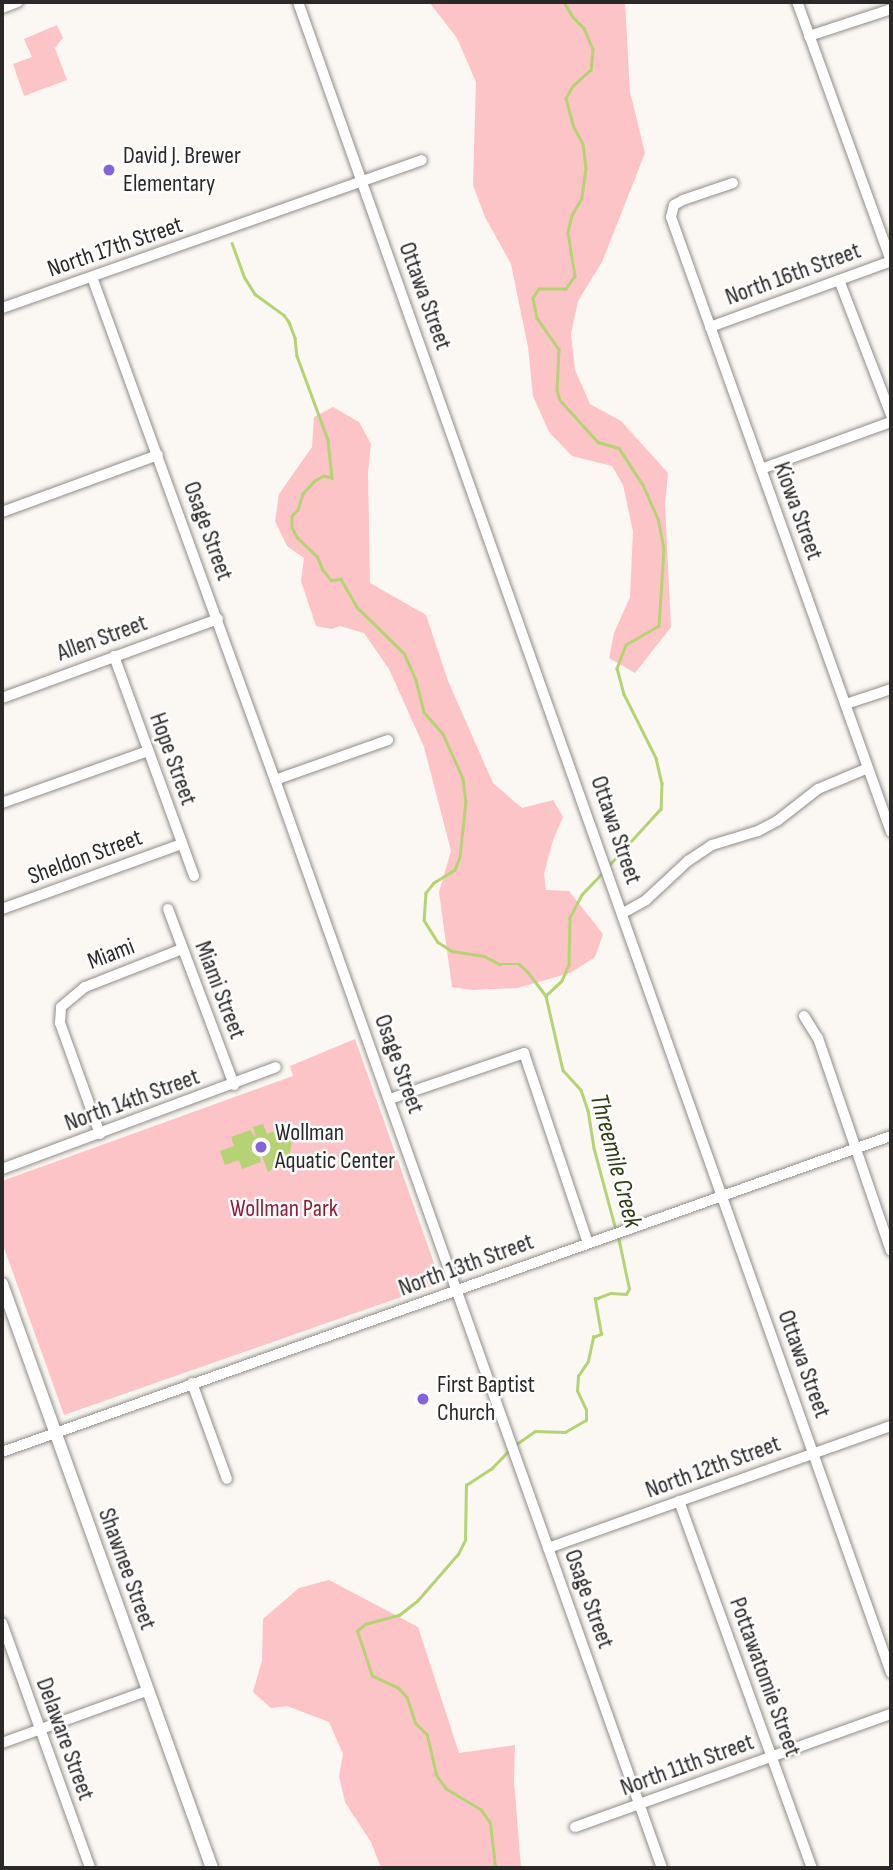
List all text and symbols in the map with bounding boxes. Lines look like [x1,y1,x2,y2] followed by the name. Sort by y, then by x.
[123,142,241,198] place label: David J. Brewer Elementary
[101,162,117,178] marker: David J. Brewer Elementary
[44,210,186,284] street label: North 17th Street
[721,236,865,312] street label: North 16th Street
[392,238,458,354] street label: Ottawa Street
[767,458,829,564] street label: Kiowa Street
[177,478,239,584] street label: Osage Street
[53,608,151,668] street label: Allen Street
[143,709,203,809] street label: Hope Street
[584,772,648,888] street label: Ottawa Street
[24,823,146,891] street label: Sheldon Street
[84,932,138,976] street label: Miami
[188,937,252,1043] street label: Miami Street
[368,1011,430,1117] street label: Osage Street
[61,1062,203,1138] street label: North 14th Street
[582,1091,648,1231] water label: Threemile Creek
[275,1119,395,1175] place label: Wollman Aquatic Center
[253,1139,269,1155] marker: Wollman Aquatic Center
[230,1195,338,1223] park label: Wollman Park
[395,1227,537,1303] street label: North 13th Street
[771,1306,837,1422] street label: Ottawa Street
[437,1371,535,1427] place label: First Baptist Church
[415,1391,431,1407] marker: First Baptist Church
[642,1429,784,1505] street label: North 12th Street
[92,1504,162,1634] street label: Shawnee Street
[558,1546,620,1652] street label: Osage Street
[723,1594,807,1760] street label: Pottawatomie Street
[30,1674,100,1804] street label: Delaware Street
[617,1728,757,1802] street label: North 11th Street

